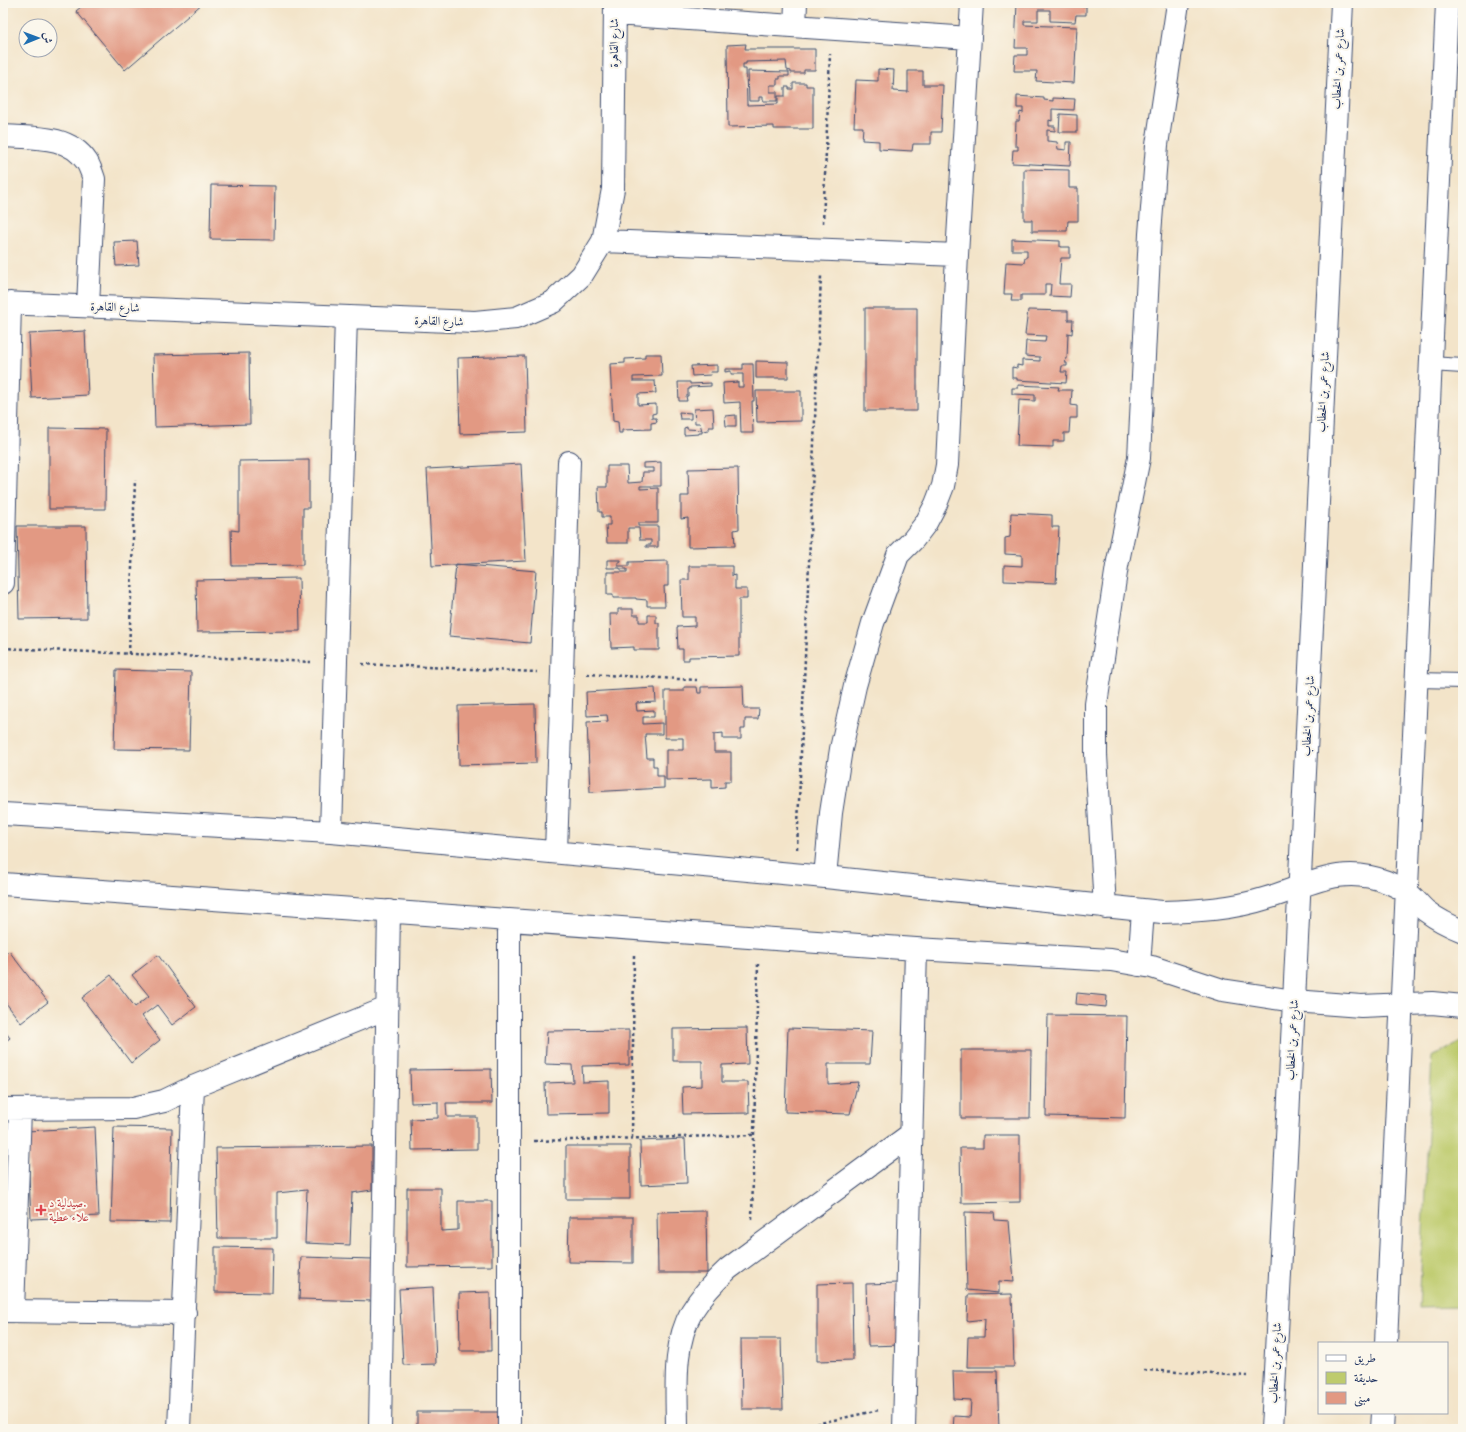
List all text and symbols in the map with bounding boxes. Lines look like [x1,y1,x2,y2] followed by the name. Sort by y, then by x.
[18,18,58,58] north arrow
[607,18,625,68] street label: شارع القاهرة
[1329,28,1351,110] street label: شارع عمر بن الخطاب
[40,32,54,44] text: ش
[90,299,140,319] street label: شارع القاهرة
[414,313,464,333] street label: شارع القاهرة
[1314,351,1336,433] street label: شارع عمر بن الخطاب
[1299,675,1321,757] street label: شارع عمر بن الخطاب
[1283,999,1305,1081] street label: شارع عمر بن الخطاب
[49,1196,89,1225] place label: صيدلية د. علاء عطية
[36,1205,46,1215] marker: صيدلية د. علاء عطية
[1266,1322,1288,1404] street label: شارع عمر بن الخطاب
[1318,1342,1448,1414] legend
[1354,1351,1376,1366] text: طريق
[1354,1371,1378,1386] text: حديقة
[1354,1391,1370,1407] text: مبنى

